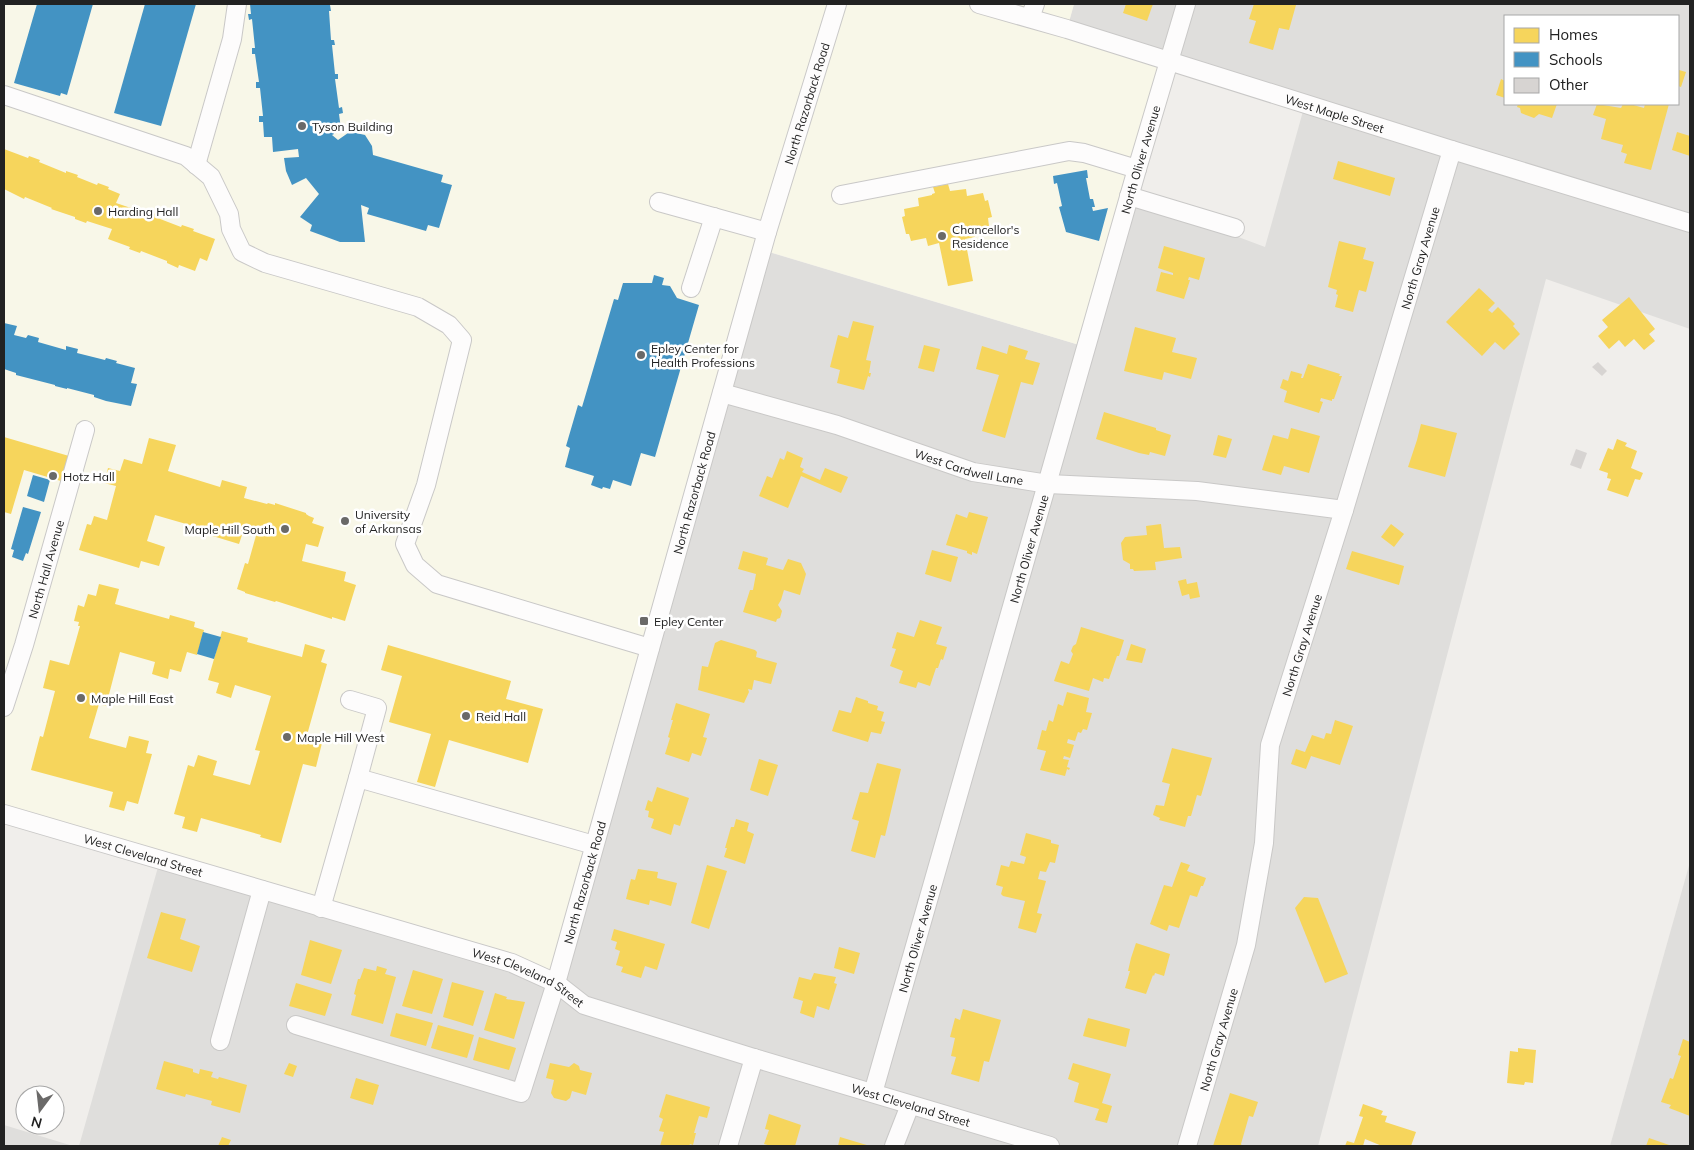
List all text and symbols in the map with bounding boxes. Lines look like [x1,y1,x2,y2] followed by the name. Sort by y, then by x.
[1504,15,1679,105] legend
[1549,25,1598,44] text: Homes
[781,41,832,166] street label: North Razorback Road
[1549,50,1603,69] text: Schools
[1549,75,1589,94] text: Other
[1283,91,1386,136] street label: West Maple Street
[1117,104,1163,215] street label: North Oliver Avenue
[312,119,393,134] place label: Tyson Building
[296,120,308,132] marker: Tyson Building
[108,204,178,219] place label: Harding Hall
[92,205,104,217] marker: Harding Hall
[1397,205,1442,311] street label: North Gray Avenue
[952,222,1019,251] place label: Chancellor's Residence
[936,230,948,242] marker: Chancellor's Residence
[651,341,755,370] place label: Epley Center for Health Professions
[635,349,647,361] marker: Epley Center for Health Professions
[669,429,718,556] street label: North Razorback Road
[913,445,1024,487] street label: West Cardwell Lane
[63,469,115,484] place label: Hotz Hall
[47,470,59,482] marker: Hotz Hall
[1006,493,1051,605] street label: North Oliver Avenue
[355,507,422,536] place label: University of Arkansas
[339,515,351,527] marker: University of Arkansas
[24,518,67,620] street label: North Hall Avenue
[184,522,275,537] place label: Maple Hill South
[279,523,291,535] marker: Maple Hill South
[1278,592,1325,698] street label: North Gray Avenue
[654,614,724,629] place label: Epley Center
[638,615,650,627] marker: Epley Center
[91,691,173,706] place label: Maple Hill East
[75,692,87,704] marker: Maple Hill East
[476,709,526,724] place label: Reid Hall
[460,710,472,722] marker: Reid Hall
[297,730,384,745] place label: Maple Hill West
[281,731,293,743] marker: Maple Hill West
[560,819,609,945] street label: North Razorback Road
[82,830,204,879] street label: West Cleveland Street
[895,882,940,994] street label: North Oliver Avenue
[470,944,587,1010] street label: West Cleveland Street
[1196,986,1240,1093] street label: North Gray Avenue
[850,1080,972,1129] street label: West Cleveland Street
[15,1085,65,1135] north arrow
[29,1112,44,1133] text: N

